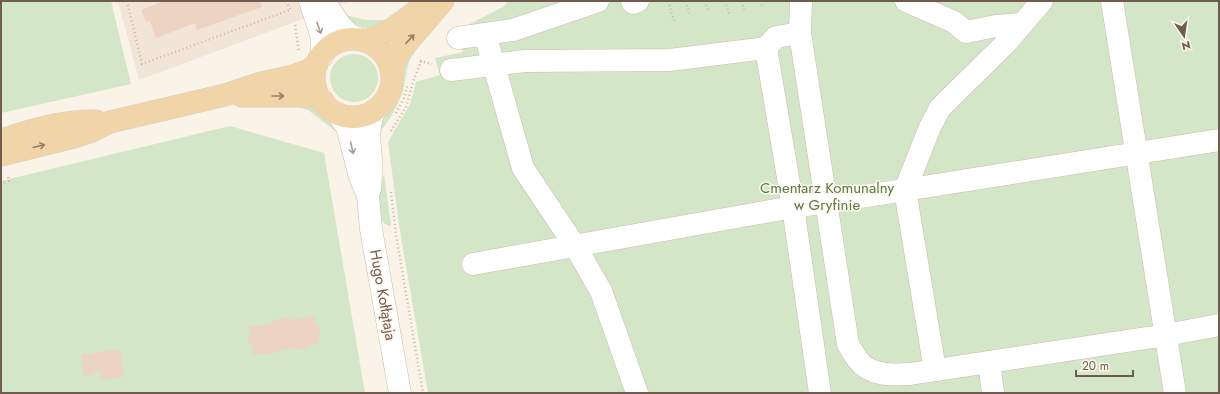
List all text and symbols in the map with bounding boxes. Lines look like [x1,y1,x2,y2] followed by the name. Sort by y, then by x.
[1164,16,1204,56] north arrow
[315,21,323,33] one-way arrow
[405,34,415,44] one-way arrow
[1180,37,1192,55] text: N
[271,92,284,100] one-way arrow
[349,141,357,154] one-way arrow
[32,142,45,150] one-way arrow
[760,177,894,216] park label: Cmentarz Komunalny w Gryfinie
[364,248,402,342] street label: Hugo Kołłątaja
[1076,352,1133,378] scale bar
[1082,357,1109,375] text: 20 m

